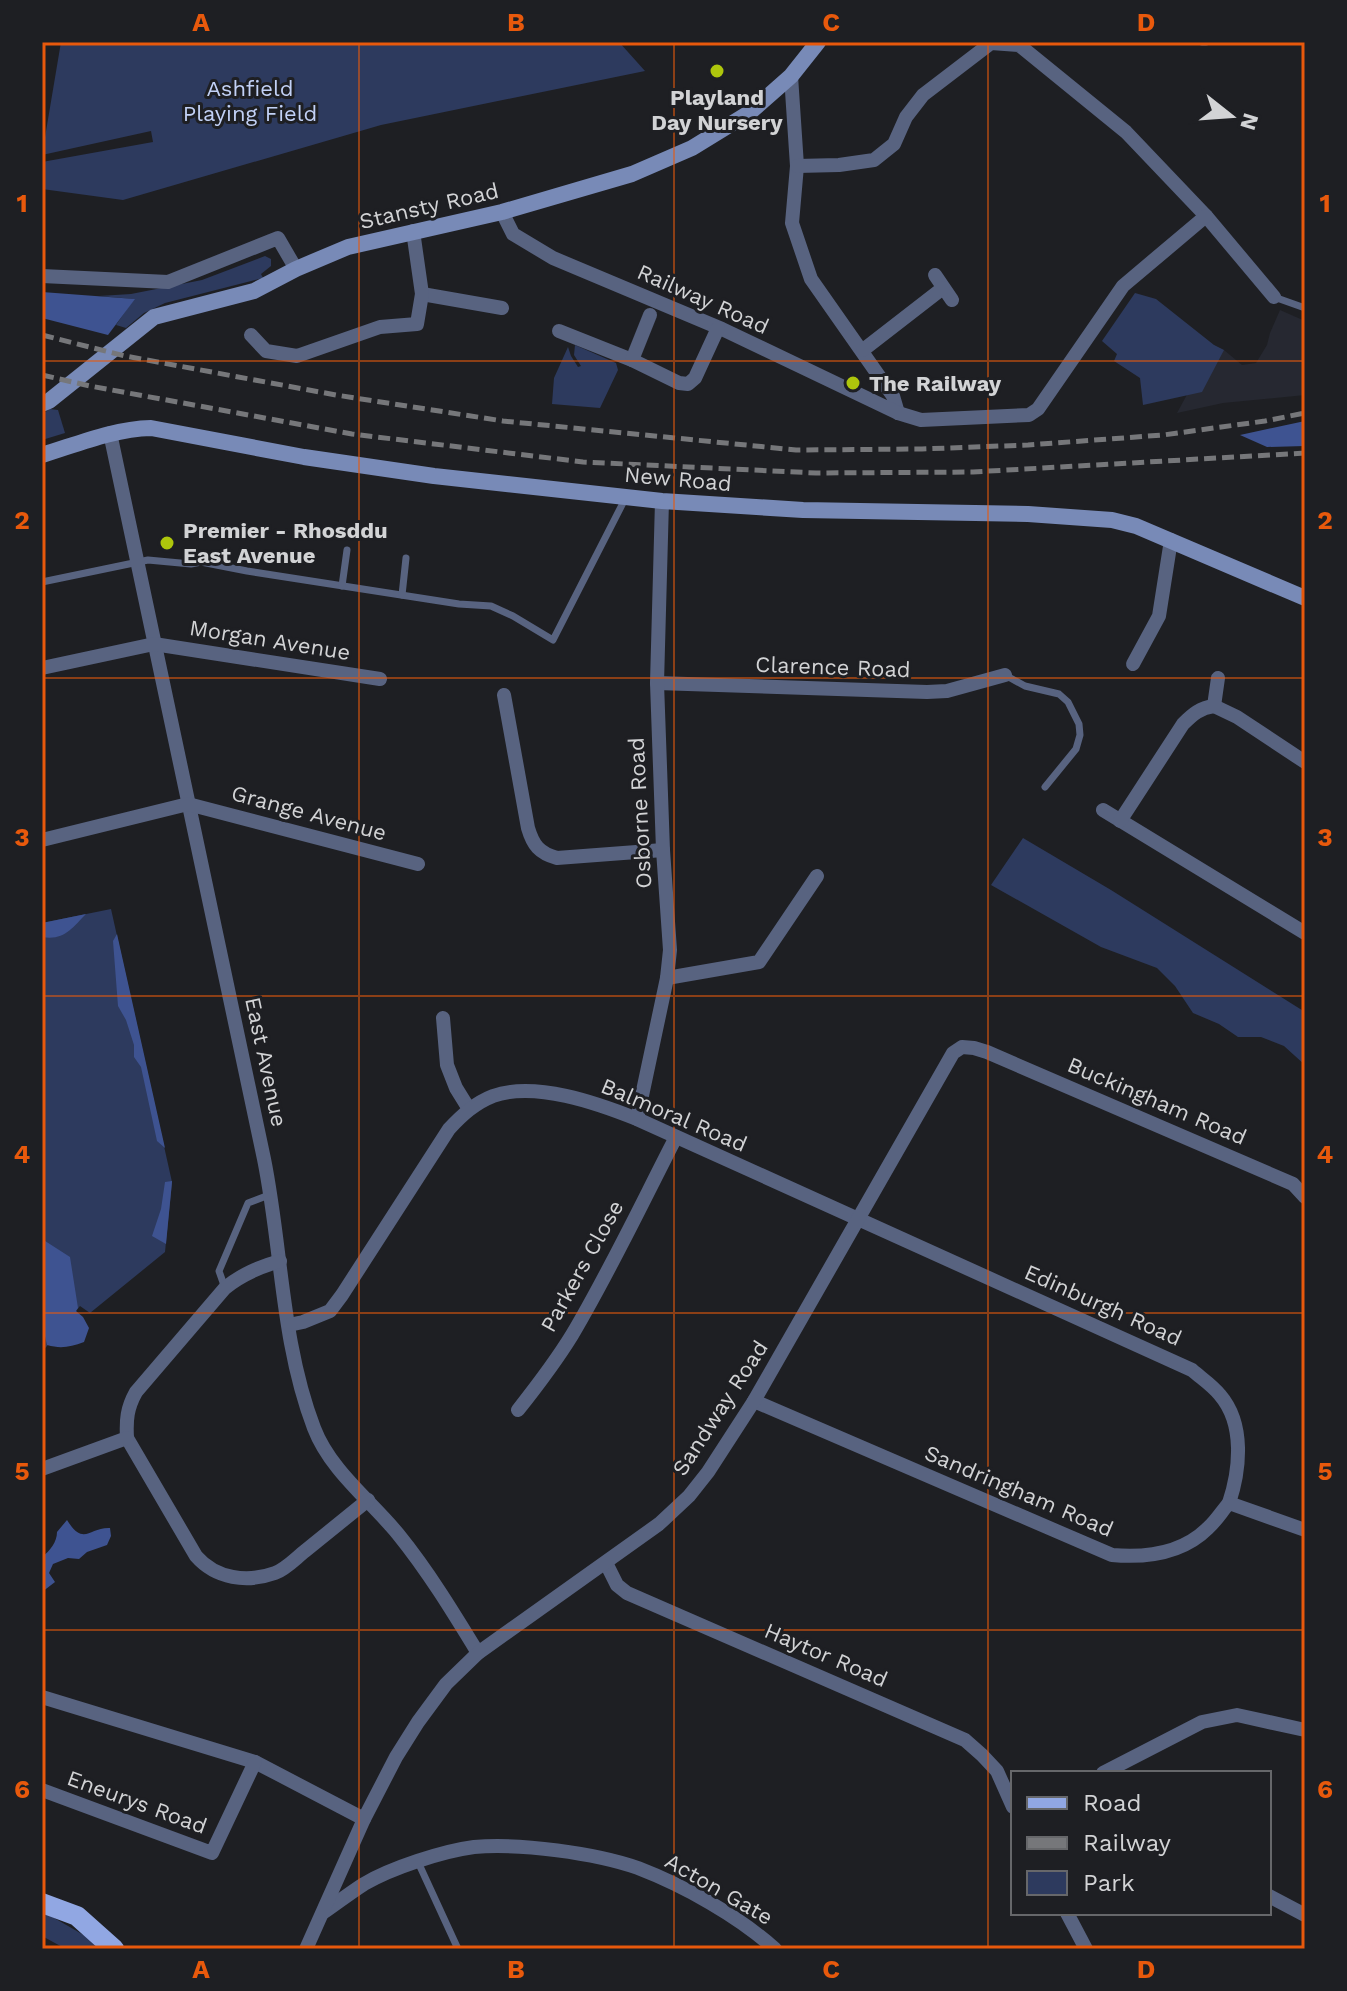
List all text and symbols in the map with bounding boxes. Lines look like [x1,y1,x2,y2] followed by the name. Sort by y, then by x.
[192,7,210,37] text: A
[507,7,525,37] text: B
[822,7,840,37] text: C
[1137,7,1155,37] text: D
[708,62,726,80] marker: Playland Day Nursery
[183,76,317,126] park label: Ashfield Playing Field
[1191,76,1271,156] north arrow
[651,85,783,135] place label: Playland Day Nursery
[1235,110,1264,133] text: N
[357,178,501,234] street label: Stansty Road
[16,188,28,218] text: 1
[1319,188,1331,218] text: 1
[633,259,773,339] street label: Railway Road
[869,371,1002,396] place label: The Railway
[844,374,862,392] marker: The Railway
[623,462,733,496] street label: New Road
[14,505,30,535] text: 2
[1317,505,1333,535] text: 2
[183,518,388,568] place label: Premier - Rhosddu East Avenue
[158,534,176,552] marker: Premier - Rhosddu East Avenue
[188,615,352,665] street label: Morgan Avenue
[755,652,911,682] street label: Clarence Road
[624,737,656,889] street label: Osborne Road
[229,780,389,846] street label: Grange Avenue
[14,822,30,852] text: 3
[1317,822,1333,852] text: 3
[240,995,292,1129] street label: East Avenue
[1064,1052,1250,1150] street label: Buckingham Road
[597,1073,751,1157] street label: Balmoral Road
[14,1139,31,1169] text: 4
[1317,1139,1334,1169] text: 4
[536,1196,628,1336] street label: Parkers Close
[1021,1259,1185,1351] street label: Edinburgh Road
[667,1336,773,1480] street label: Sandway Road
[921,1440,1117,1542] street label: Sandringham Road
[14,1456,30,1486] text: 5
[1317,1456,1333,1486] text: 5
[761,1618,891,1692] street label: Haytor Road
[64,1765,210,1839] street label: Eneurys Road
[1011,1771,1271,1915] legend
[14,1774,30,1804] text: 6
[1317,1774,1333,1804] text: 6
[1083,1789,1142,1817] text: Road
[1083,1829,1172,1857] text: Railway
[661,1848,777,1930] street label: Acton Gate
[1083,1869,1135,1897] text: Park
[192,1954,210,1984] text: A
[507,1954,525,1984] text: B
[822,1954,840,1984] text: C
[1137,1954,1155,1984] text: D

